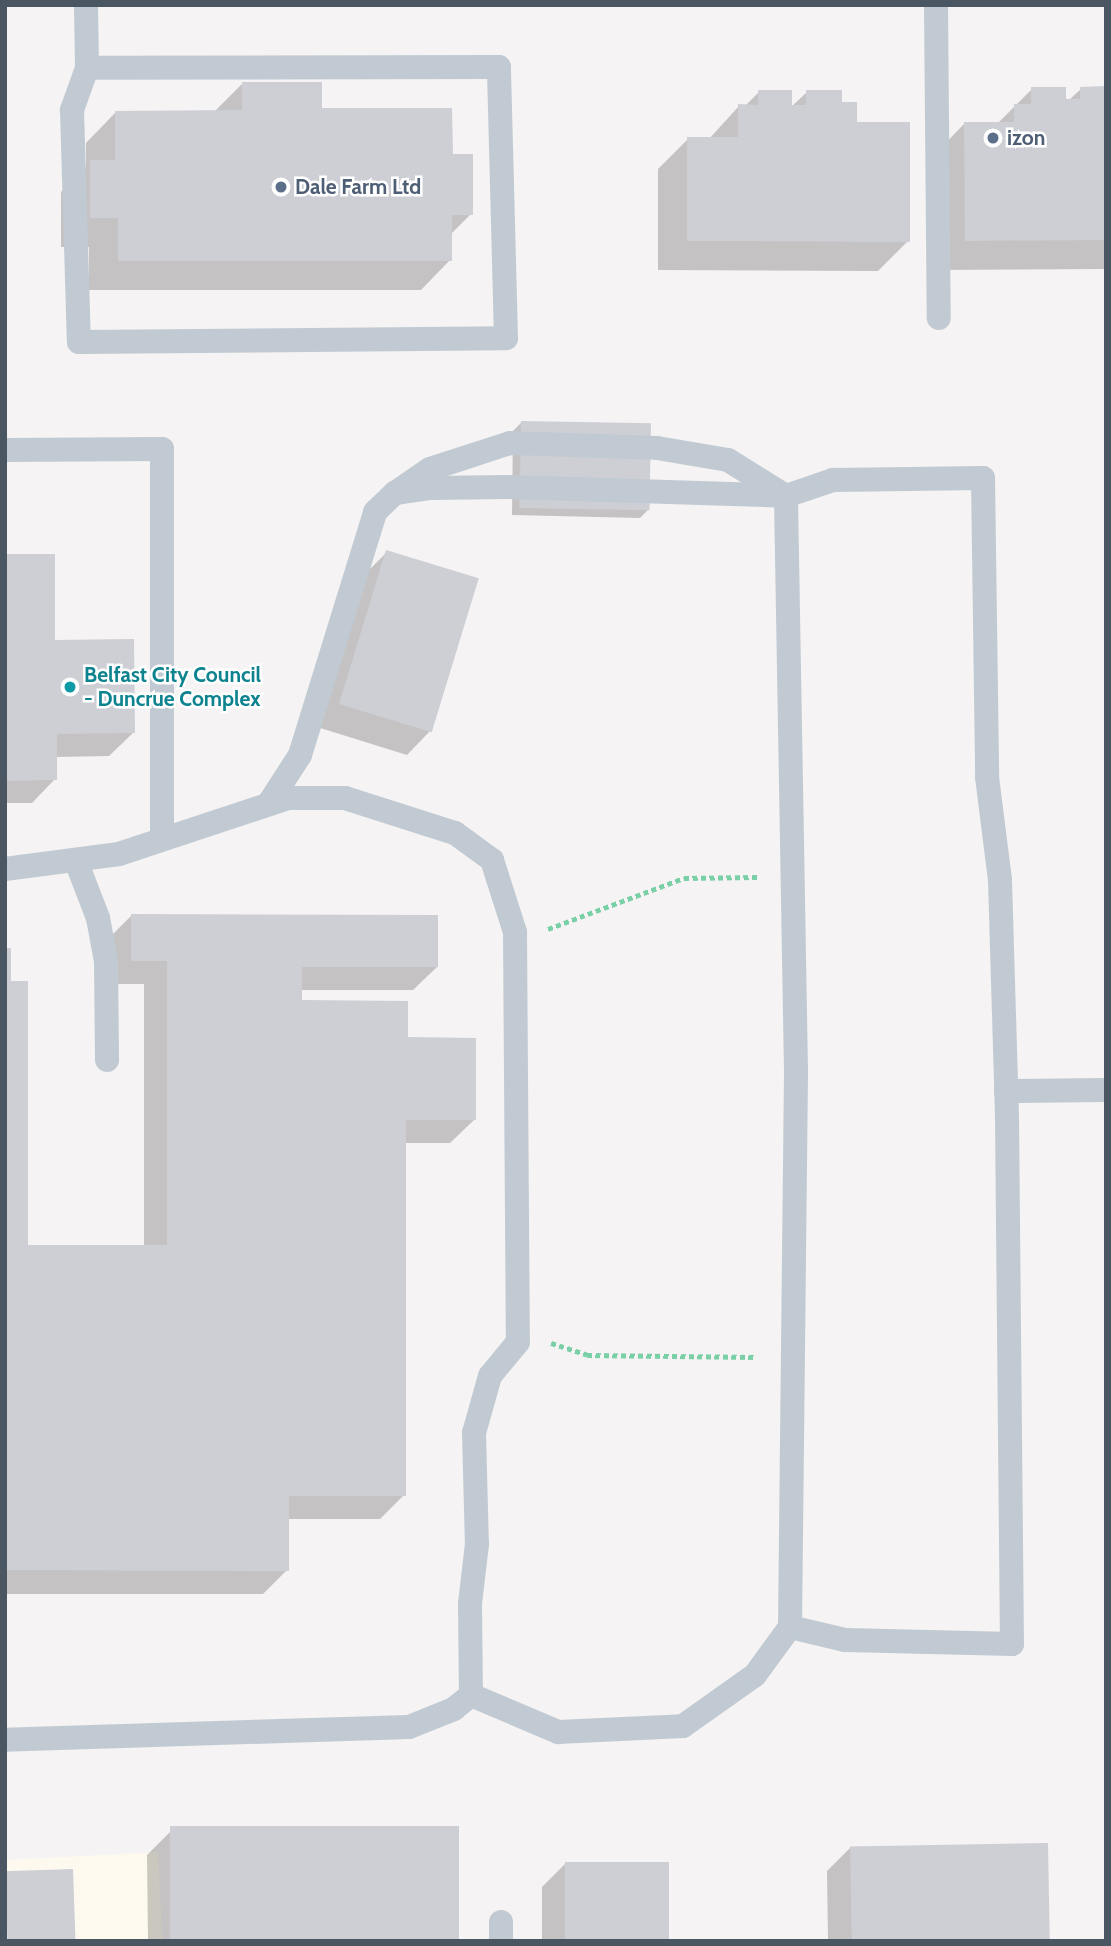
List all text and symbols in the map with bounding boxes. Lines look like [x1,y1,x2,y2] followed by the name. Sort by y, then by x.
[1007,125,1045,151] place label: izon
[985,130,1001,146] marker: izon
[295,174,421,200] place label: Dale Farm Ltd
[273,179,289,195] marker: Dale Farm Ltd
[84,662,261,712] place label: Belfast City Council - Duncrue Complex
[62,679,78,695] marker: Belfast City Council - Duncrue Complex

